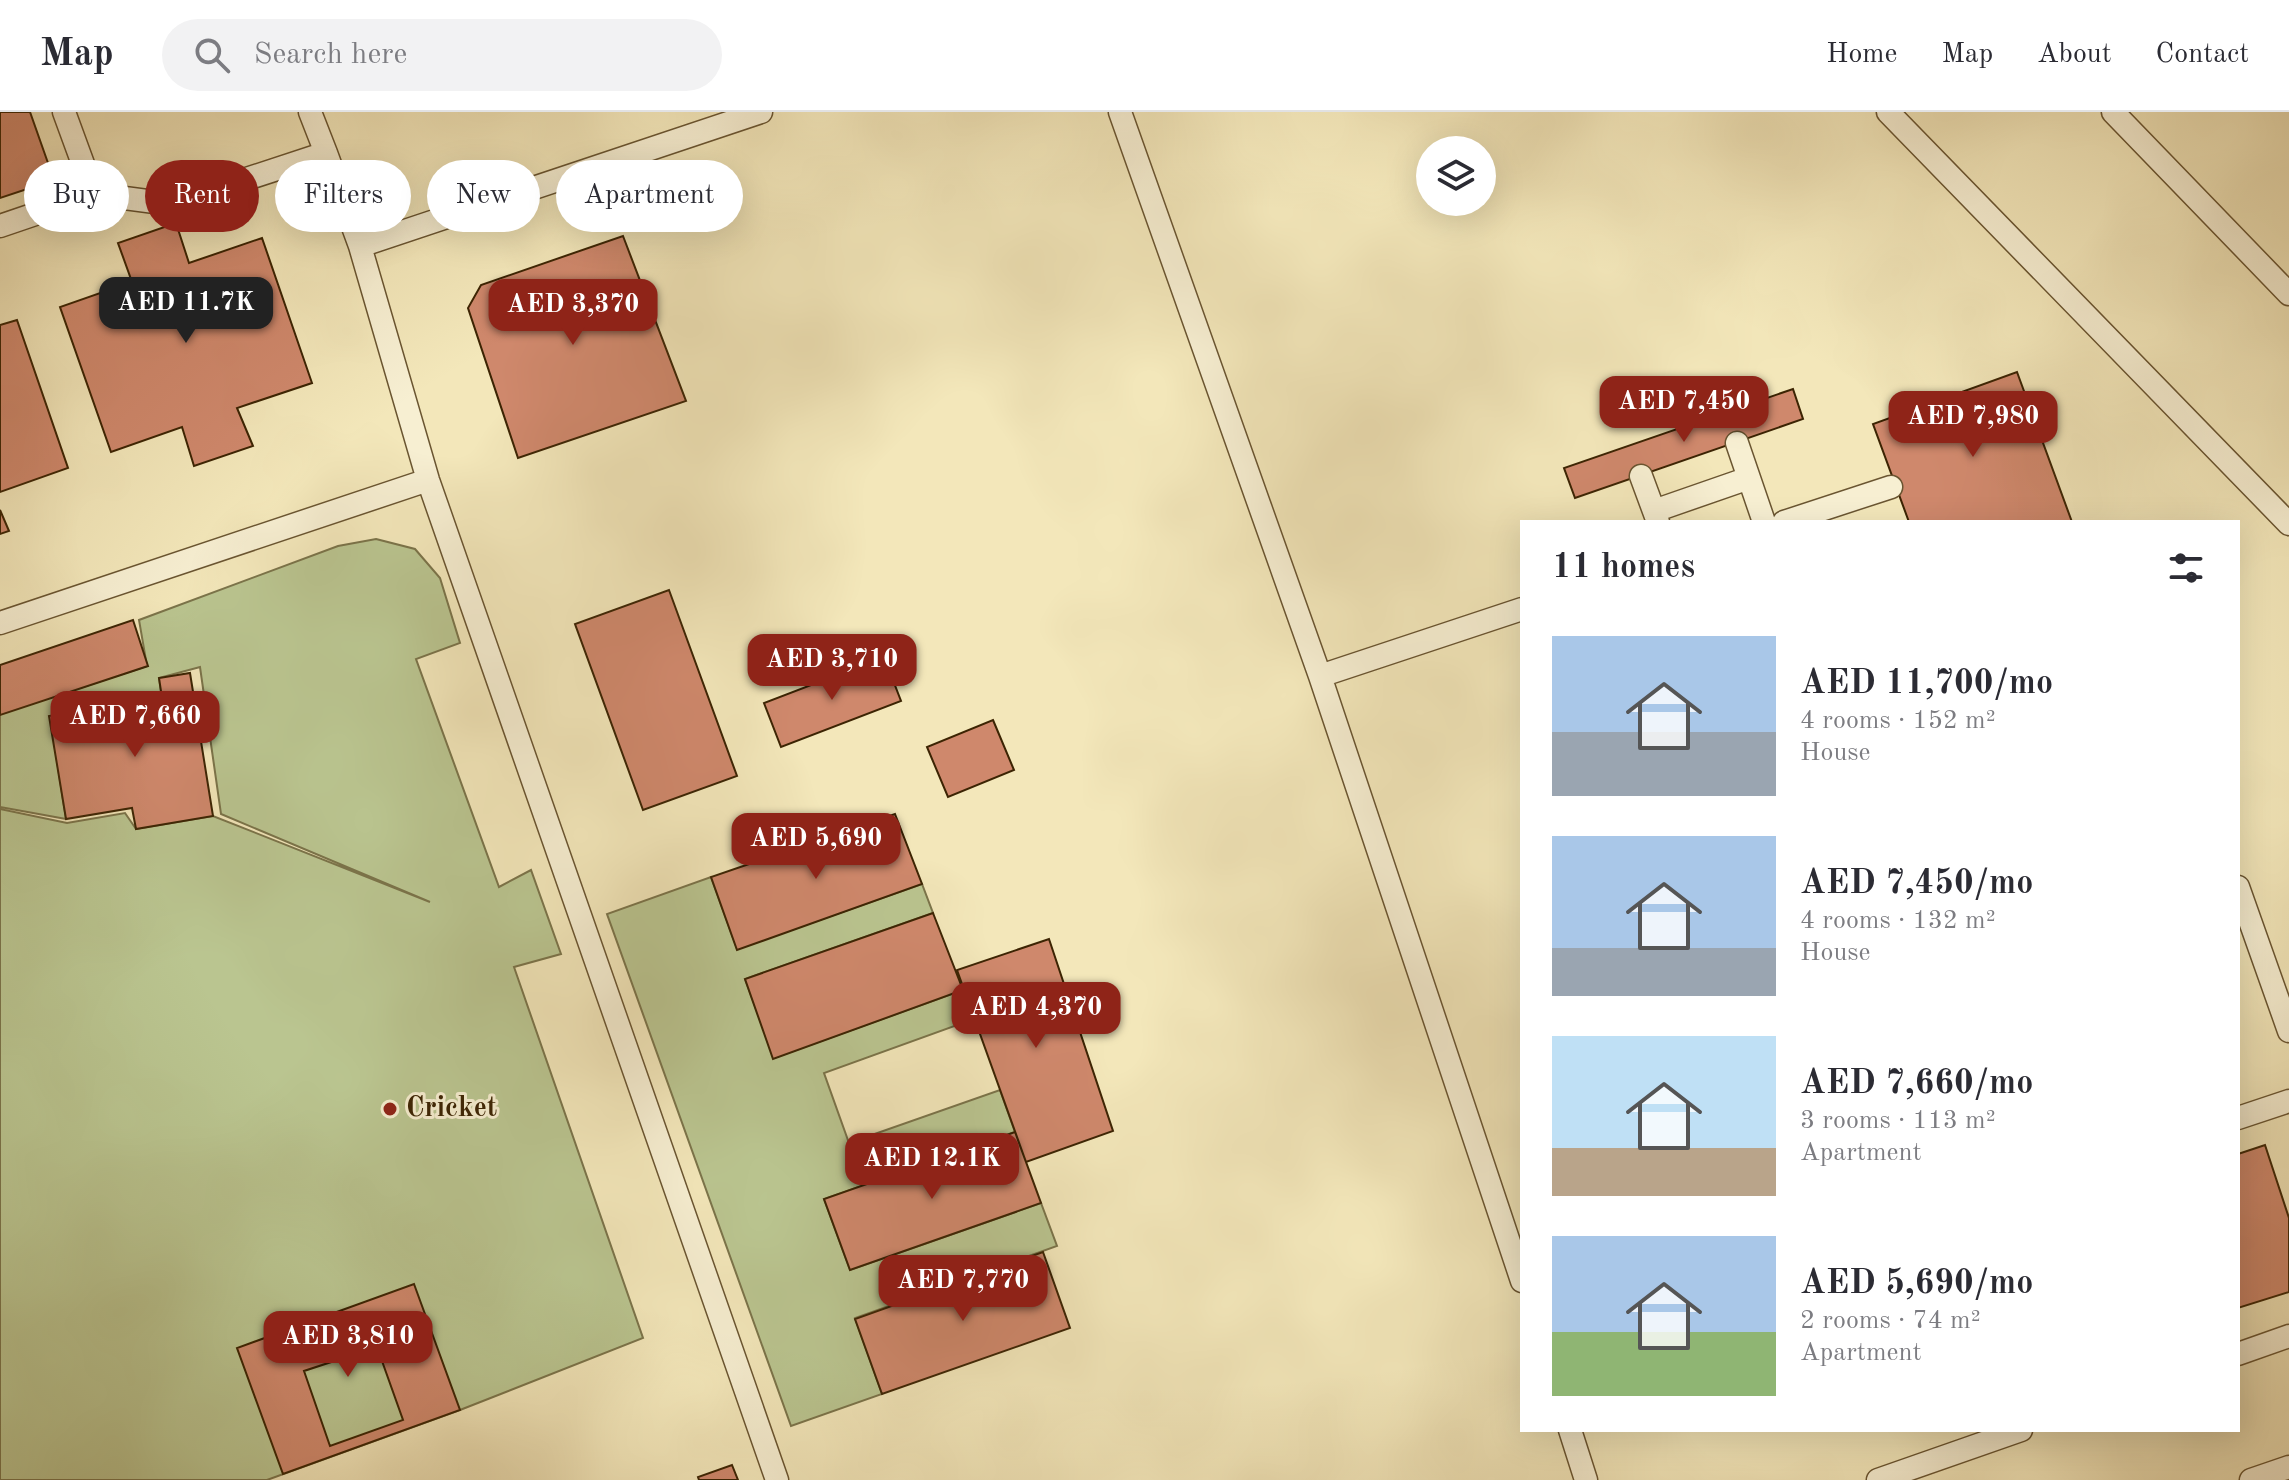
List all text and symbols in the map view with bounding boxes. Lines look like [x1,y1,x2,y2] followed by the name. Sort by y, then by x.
[162,19,722,91] search box
[190,33,234,77] icon: search
[40,36,114,74] text: Map
[254,40,407,70] text: Search here
[1826,41,1897,69] text: Home
[1941,41,1993,69] text: Map
[2037,41,2112,69] text: About
[2156,41,2249,69] text: Contact
[1416,136,1496,216] map controls
[1416,136,1496,216] button: layers
[24,160,129,232] chip: Buy
[145,160,259,232] chip: Rent
[275,160,411,232] chip: Filters
[427,160,540,232] chip: New
[556,160,743,232] chip: Apartment
[94,277,278,345] pin: AED 11.7K
[481,279,665,347] pin: AED 3,370
[117,290,255,316] text: AED 11.7K
[507,292,639,318] text: AED 3,370
[1592,376,1776,444] pin: AED 7,450
[1618,389,1750,415] text: AED 7,450
[1881,391,2065,459] pin: AED 7,980
[1907,404,2039,430] text: AED 7,980
[2164,546,2208,590] icon: filters
[1552,551,1695,585] text: 11 homes
[740,634,924,702] pin: AED 3,710
[766,647,898,673] text: AED 3,710
[1800,667,2053,701] text: AED 11,700/mo
[1616,668,1712,764] icon: home
[43,691,227,759] pin: AED 7,660
[69,704,201,730] text: AED 7,660
[1800,708,1996,734] text: 4 rooms · 152 m²
[1800,740,1871,766] text: House
[724,813,908,881] pin: AED 5,690
[750,826,882,852] text: AED 5,690
[1800,867,2033,901] text: AED 7,450/mo
[1616,868,1712,964] icon: home
[1800,908,1996,934] text: 4 rooms · 132 m²
[1800,940,1871,966] text: House
[944,982,1128,1050] pin: AED 4,370
[970,995,1102,1021] text: AED 4,370
[1800,1067,2033,1101] text: AED 7,660/mo
[1616,1068,1712,1164] icon: home
[406,1095,497,1123] place label: Cricket
[381,1100,399,1118] marker: Cricket
[1800,1108,1996,1134] text: 3 rooms · 113 m²
[840,1133,1024,1201] pin: AED 12.1K
[1800,1140,1922,1166] text: Apartment
[863,1146,1001,1172] text: AED 12.1K
[871,1255,1055,1323] pin: AED 7,770
[1800,1267,2033,1301] text: AED 5,690/mo
[897,1268,1029,1294] text: AED 7,770
[1616,1268,1712,1364] icon: home
[1800,1308,1981,1334] text: 2 rooms · 74 m²
[256,1311,440,1379] pin: AED 3,810
[282,1324,414,1350] text: AED 3,810
[1800,1340,1922,1366] text: Apartment

